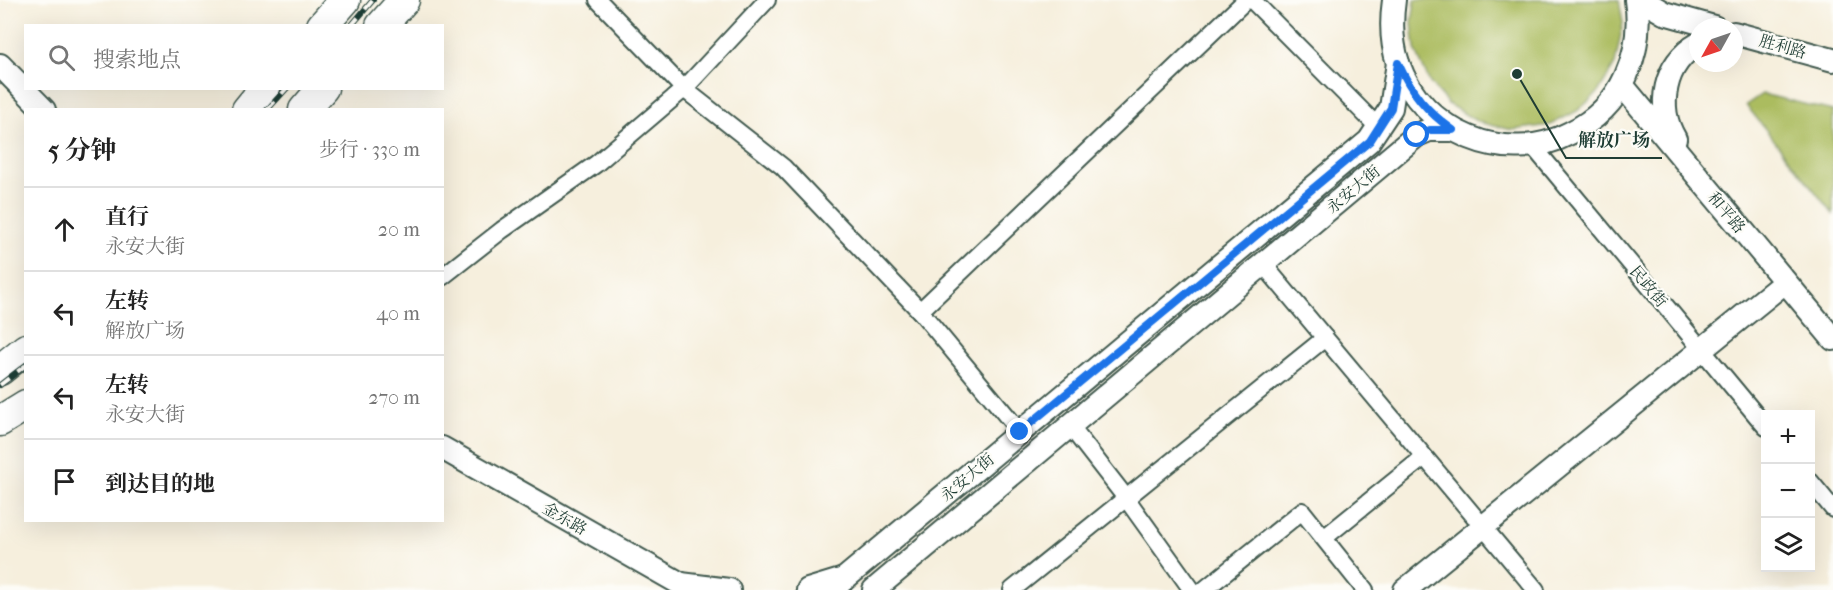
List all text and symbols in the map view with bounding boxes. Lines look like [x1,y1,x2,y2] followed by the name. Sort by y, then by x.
[1689,18,1743,72] north arrow
[24,24,444,90] search box
[1757,31,1809,62] street label: 胜利路
[45,41,78,74] icon: search
[93,47,181,73] text: 搜索地点
[1403,121,1429,147] route start
[1566,122,1662,158] callout: 解放广场
[1578,130,1650,151] text: 解放广场
[48,135,117,166] text: 5 分钟
[319,138,420,161] text: 步行 · 330 m
[1323,162,1384,217] street label: 永安大街
[1704,188,1749,237] street label: 和平路
[105,204,149,230] text: 直行
[48,213,81,246] icon: ahead
[378,218,420,241] text: 20 m
[105,235,185,258] text: 永安大街
[1626,262,1671,311] street label: 民政街
[105,288,149,314] text: 左转
[48,297,81,330] icon: left
[376,302,420,325] text: 40 m
[105,319,185,342] text: 解放广场
[105,372,149,398] text: 左转
[48,381,81,414] icon: left
[368,386,420,409] text: 270 m
[105,403,185,426] text: 永安大街
[1761,410,1815,572] map controls
[1761,410,1815,464] button: +
[1006,418,1032,444] route end
[937,450,998,505] street label: 永安大街
[1761,464,1815,518] button: −
[48,465,81,498] icon: arrive
[105,471,215,497] text: 到达目的地
[539,498,590,539] street label: 金东路
[1761,518,1815,572] button: layers

